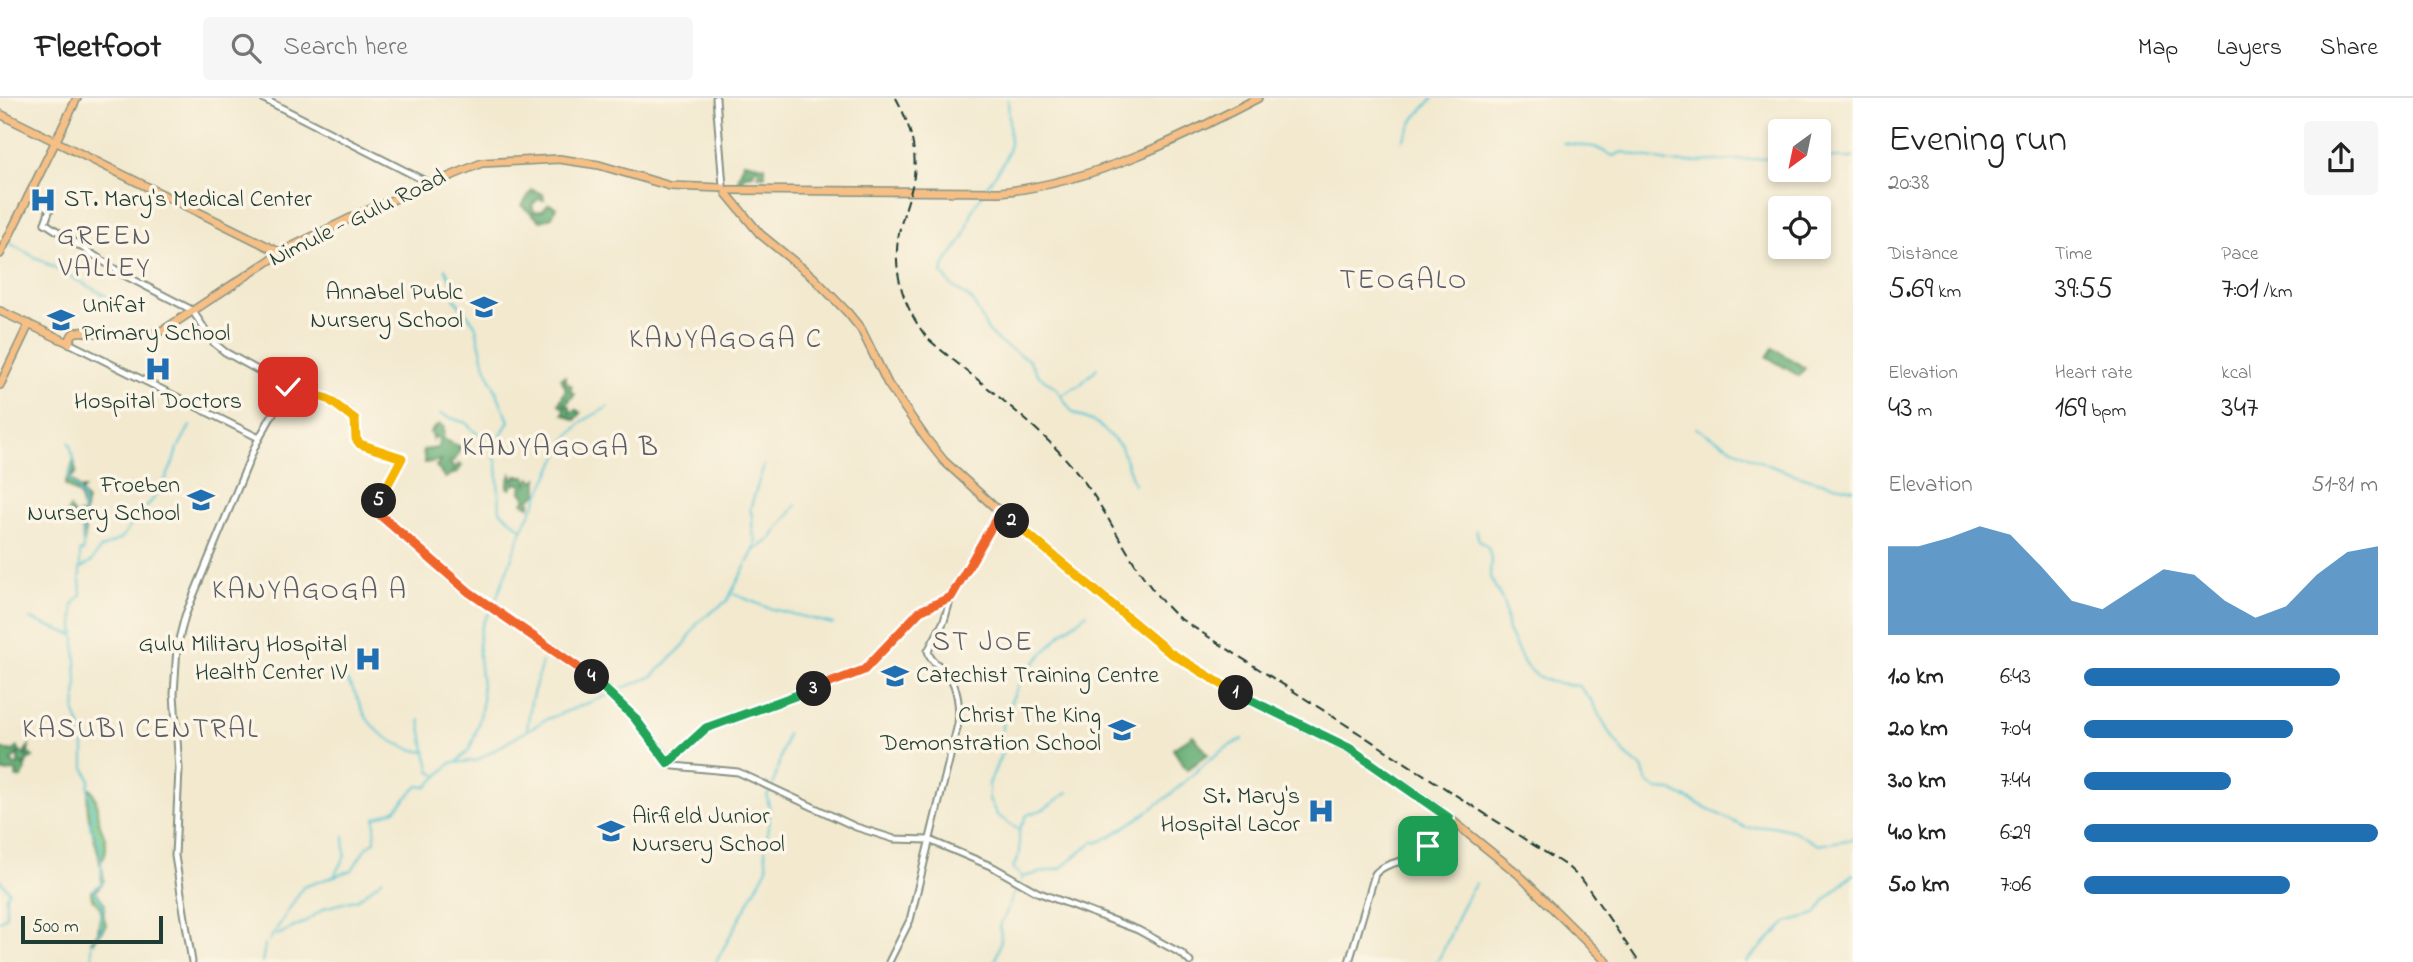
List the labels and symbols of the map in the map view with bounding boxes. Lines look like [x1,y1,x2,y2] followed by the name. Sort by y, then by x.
[1768,119,1830,182] north arrow
[264,161,453,277] street label: Nimule - Gulu Road
[64,183,312,219] place label: ST. Mary's Medical Center
[28,185,58,215] hospital icon: ST. Mary's Medical Center
[57,217,153,290] district label: GREEN VALLEY
[1340,261,1468,302] district label: TEOGALO
[310,276,463,340] place label: Annabel Publc Nursery School
[82,289,230,353] place label: Unifat Primary School
[469,292,499,322] school or university icon: Annabel Publc Nursery School
[46,305,76,335] school or university icon: Unifat Primary School
[629,320,823,361] district label: KANYAGOGA C
[143,354,173,384] hospital icon: Hospital Doctors
[258,357,318,417] pin
[74,385,242,420] place label: Hospital Doctors
[462,428,660,469] district label: KANYAGOGA B
[27,469,180,533] place label: Froeben Nursery School
[362,484,396,518] pin: 5
[186,485,216,515] school or university icon: Froeben Nursery School
[995,504,1030,538] pin: 2
[212,571,408,612] district label: KANYAGOGA A
[932,623,1034,664] district label: ST JOE
[138,628,348,691] place label: Gulu Military Hospital Health Center IV
[353,644,383,674] hospital icon: Gulu Military Hospital Health Center IV
[916,659,1159,694] place label: Catechist Training Centre
[574,660,610,694] pin: 4
[880,661,910,691] school or university icon: Catechist Training Centre
[796,672,832,706] pin: 3
[1218,676,1254,710] pin: 1
[880,699,1101,762] place label: Christ The King Demonstration School
[22,710,260,751] district label: KASUBI CENTRAL
[1107,715,1137,745] school or university icon: Christ The King Demonstration School
[1161,780,1301,843] place label: St. Mary's Hospital Lacor
[1306,796,1336,826] hospital icon: St. Mary's Hospital Lacor
[632,800,785,864] place label: Airfield Junior Nursery School
[596,816,626,846] school or university icon: Airfield Junior Nursery School
[1398,816,1458,876] pin
[21,913,163,945] scale bar

